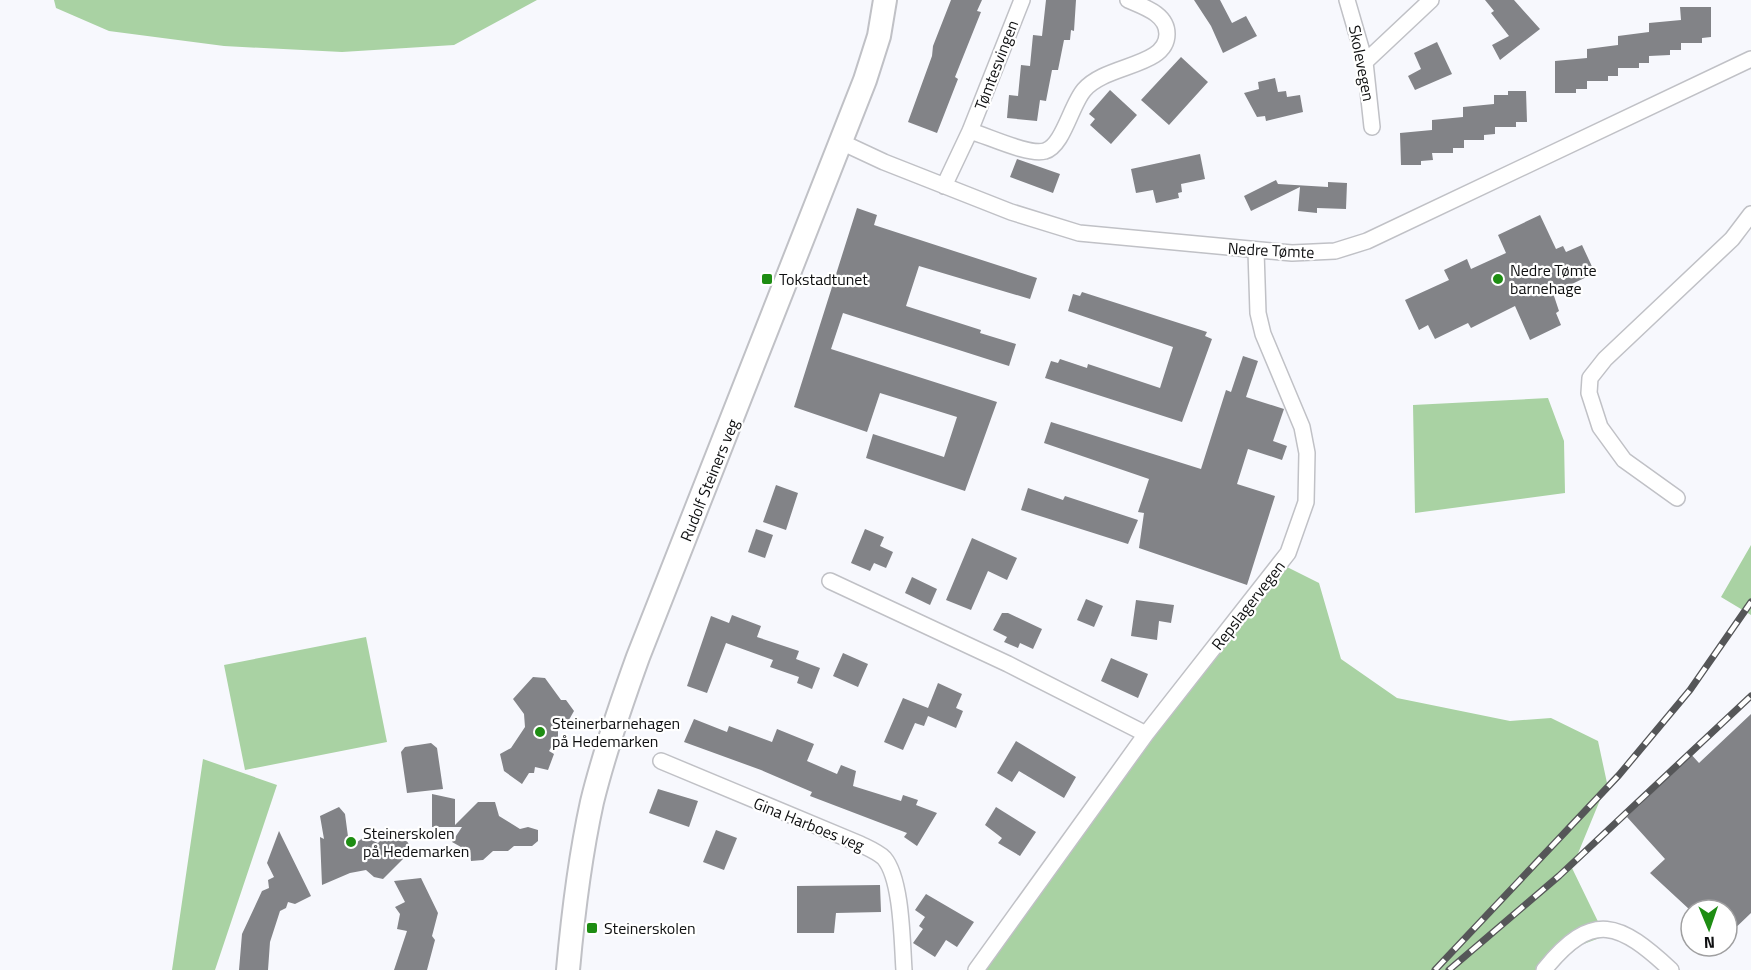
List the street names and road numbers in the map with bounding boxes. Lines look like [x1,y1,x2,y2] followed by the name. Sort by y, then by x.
[968,17,1024,113] street label: Tømtesvingen
[1343,23,1381,103] street label: Skolevegen
[1227,236,1315,264] street label: Nedre Tømte
[673,415,745,545] street label: Rudolf Steiners veg
[1205,555,1291,655] street label: Repslagervegen
[750,791,868,857] street label: Gina Harboes veg

